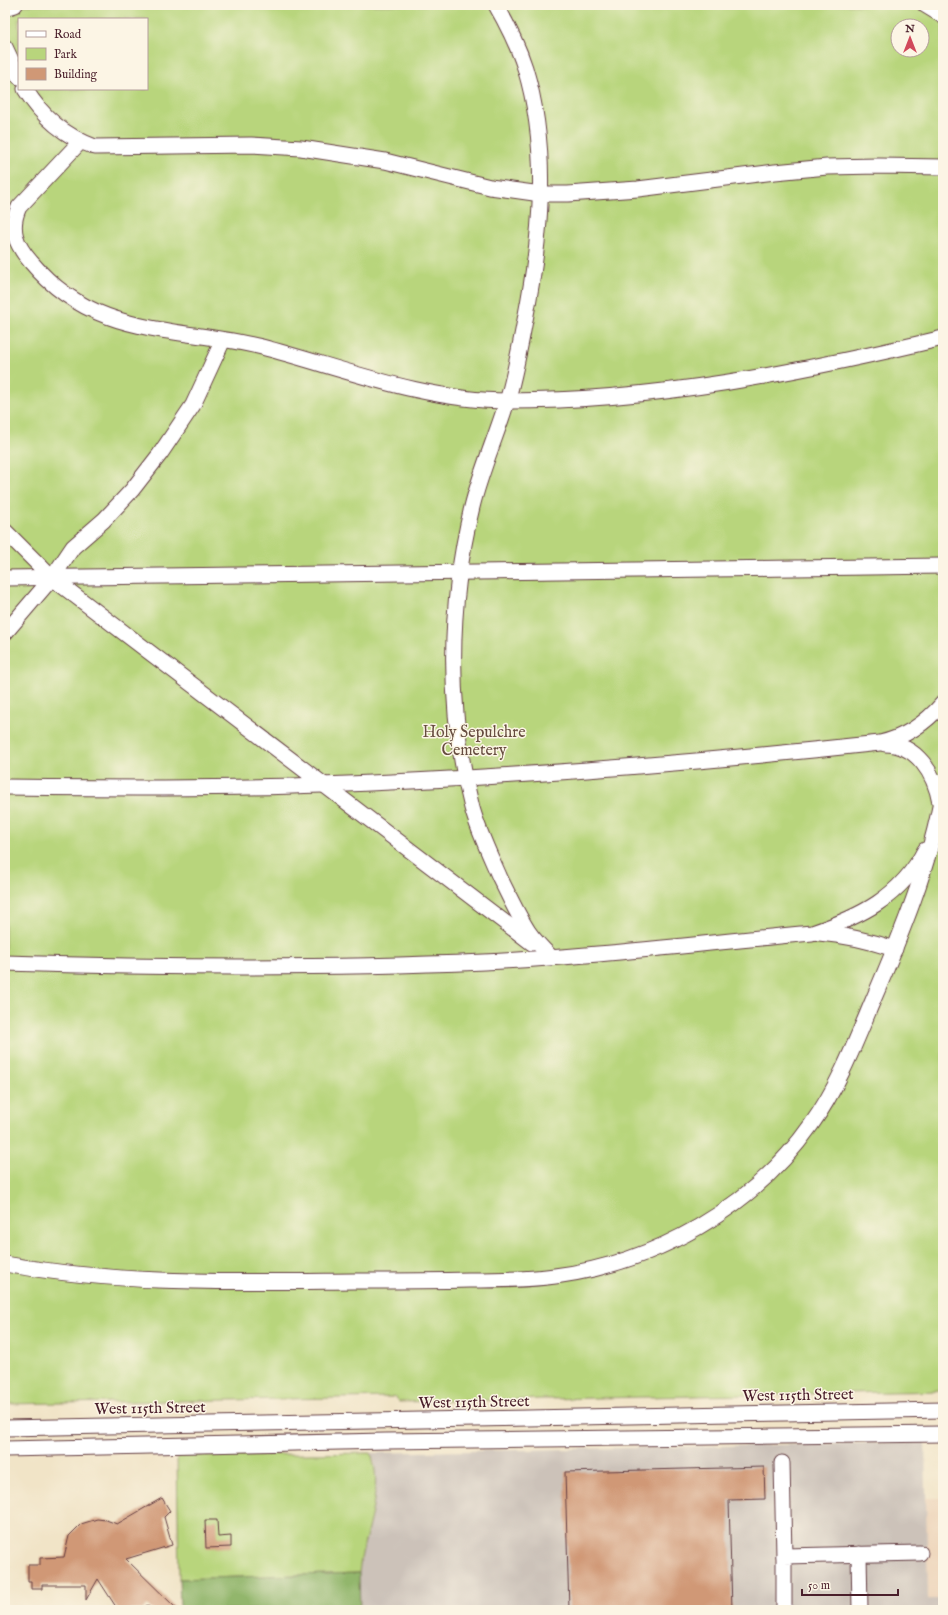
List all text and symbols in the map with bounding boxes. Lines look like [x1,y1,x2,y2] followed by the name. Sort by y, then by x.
[18,18,148,90] legend
[890,18,930,58] north arrow
[904,22,915,36] text: N
[54,27,82,42] text: Road
[54,47,77,62] text: Park
[54,67,98,82] text: Building
[423,723,525,761] park label: Holy Sepulchre Cemetery
[742,1385,854,1407] street label: West 115th Street
[418,1392,530,1414] street label: West 115th Street
[94,1398,206,1420] street label: West 115th Street
[802,1571,898,1597] scale bar
[808,1578,830,1593] text: 50 m

